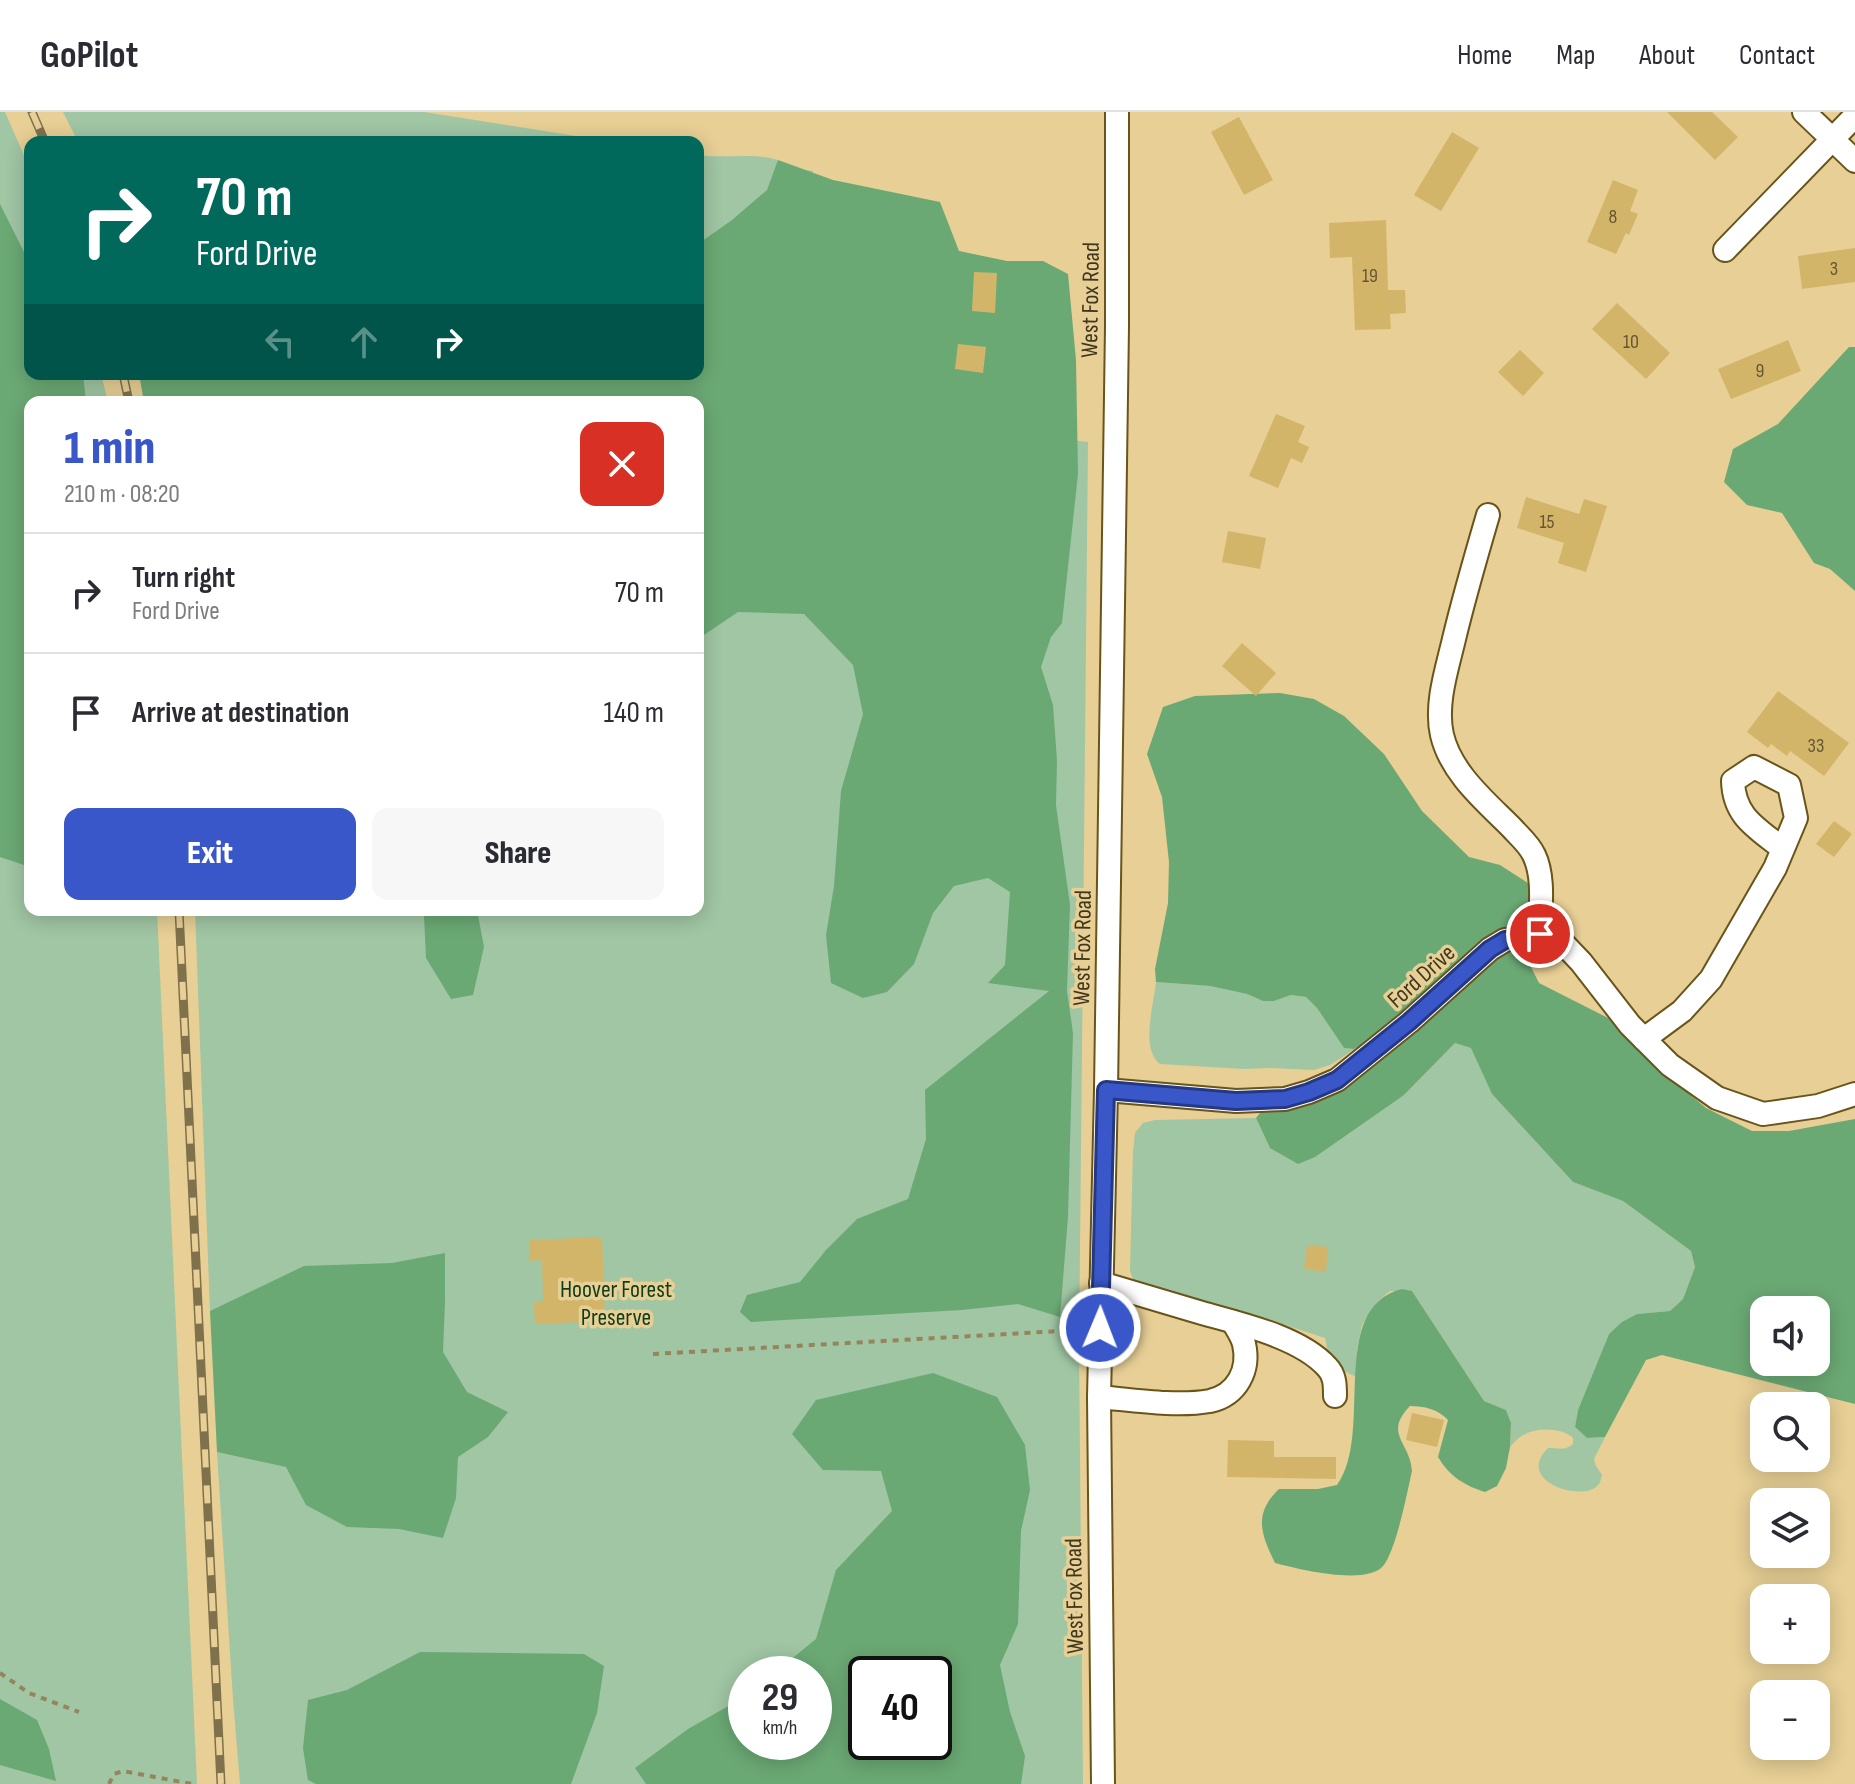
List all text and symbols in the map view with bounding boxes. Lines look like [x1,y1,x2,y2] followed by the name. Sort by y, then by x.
[40,33,138,78] text: GoPilot
[1457,39,1512,72] text: Home
[1556,39,1595,72] text: Map
[1639,39,1695,72] text: About
[1739,39,1815,72] text: Contact
[196,165,293,232] text: 70 m
[64,168,168,272] icon: right
[1609,205,1617,229] house number: 8
[196,233,317,276] text: Ford Drive
[1075,242,1106,358] street label: West Fox Road
[1830,257,1838,281] house number: 3
[1362,264,1378,288] house number: 19
[258,320,302,364] icon: left
[342,320,386,364] icon: ahead
[426,320,470,364] icon: right
[1623,330,1639,354] house number: 10
[1756,359,1764,383] house number: 9
[64,420,155,477] text: 1 min
[580,422,664,506] button: close
[64,479,180,510] text: 210 m · 08:20
[1539,510,1555,534] house number: 15
[132,560,235,596] text: Turn right
[64,571,108,615] icon: right
[615,575,664,611] text: 70 m
[132,596,220,627] text: Ford Drive
[64,691,108,735] icon: arrive
[132,695,349,731] text: Arrive at destination
[604,695,664,731] text: 140 m
[1808,734,1824,758] house number: 33
[64,808,356,900] button: Exit
[372,808,664,900] button: Share
[1067,890,1098,1006] street label: West Fox Road
[1506,900,1574,968] pin
[1518,912,1562,956] icon: arrive
[1382,939,1461,1014] street label: Ford Drive
[560,1275,672,1332] park label: Hoover Forest Preserve
[1058,1286,1142,1370] position arrow
[1750,1296,1830,1760] map controls
[1750,1296,1830,1376] button: sound
[1750,1392,1830,1472] button: search
[1750,1488,1830,1568] button: layers
[1059,1538,1090,1654] street label: West Fox Road
[1750,1584,1830,1664] button: +
[848,1656,952,1760] speed limit sign: 40
[762,1674,798,1722] text: 29
[1750,1680,1830,1760] button: −
[763,1716,797,1740] text: km/h

